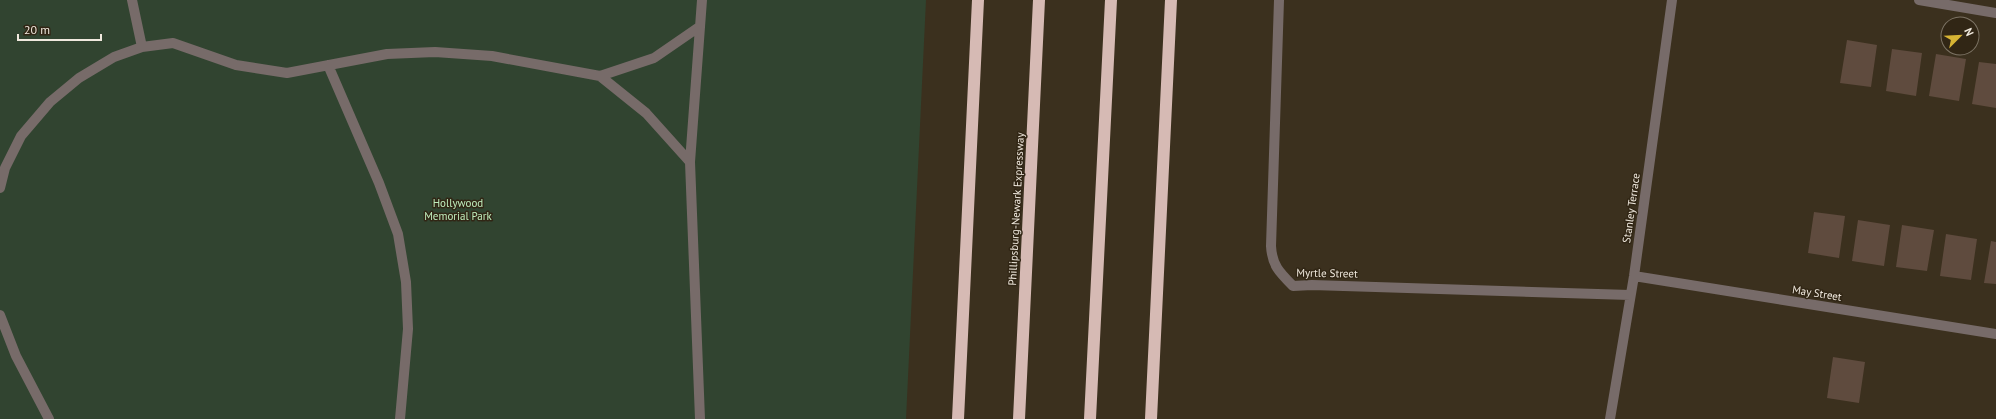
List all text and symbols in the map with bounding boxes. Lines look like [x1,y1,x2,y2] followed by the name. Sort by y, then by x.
[18,16,101,42] scale bar
[1940,16,1980,56] north arrow
[24,22,50,37] text: 20 m
[1961,26,1977,38] text: N
[1005,131,1027,286] street label: Phillipsburg-Newark Expressway
[1619,172,1643,244] street label: Stanley Terrace
[424,196,493,223] park label: Hollywood Memorial Park
[1296,265,1358,281] street label: Myrtle Street
[1791,282,1843,304] street label: May Street

